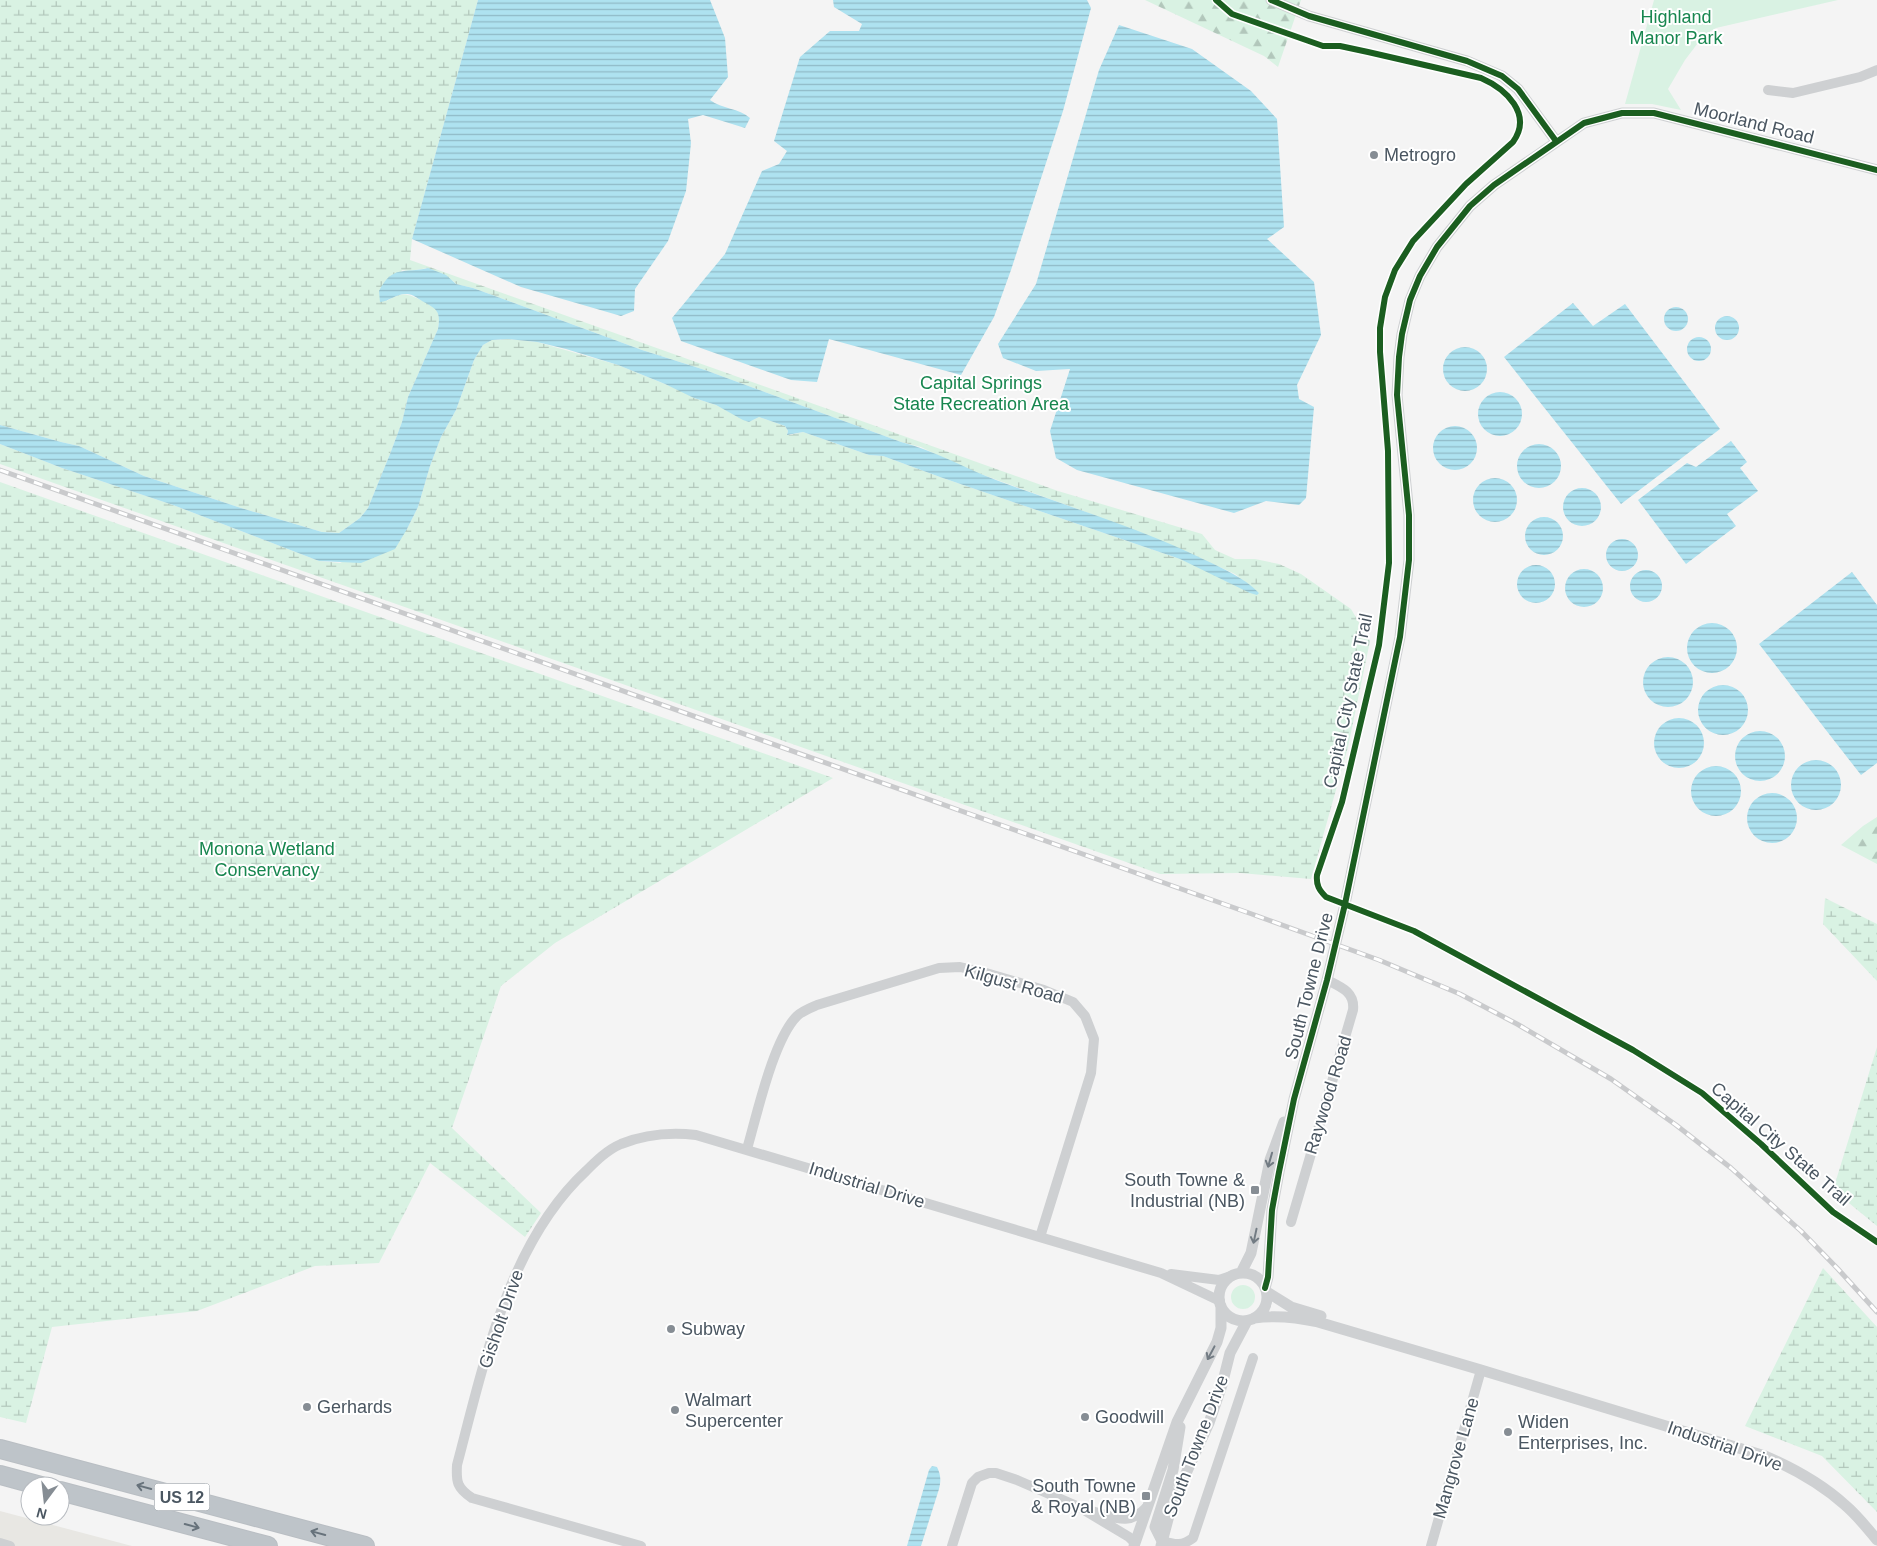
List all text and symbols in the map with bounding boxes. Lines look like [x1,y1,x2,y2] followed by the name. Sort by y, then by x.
[1629,7,1724,48] park label: Highland Manor Park
[1692,98,1816,148] street label: Moorland Road
[1384,145,1456,165] place label: Metrogro
[1368,149,1380,161] marker: Metrogro
[893,373,1070,414] park label: Capital Springs State Recreation Area
[1320,612,1376,790] street label: Capital City State Trail
[199,839,335,880] park label: Monona Wetland Conservancy
[1281,910,1337,1062] street label: South Towne Drive
[962,960,1066,1008] street label: Kilgust Road
[1300,1033,1356,1157] street label: Raywood Road
[1707,1078,1855,1210] street label: Capital City State Trail
[1265,1152,1275,1168] one-way arrow
[807,1158,927,1212] street label: Industrial Drive
[1124,1170,1245,1211] place label: South Towne & Industrial (NB)
[1249,1184,1261,1196] marker: South Towne & Industrial (NB)
[1250,1228,1259,1244] one-way arrow
[475,1267,527,1371] street label: Gisholt Drive
[681,1319,745,1339] place label: Subway
[665,1323,677,1335] marker: Subway
[1206,1346,1216,1360] one-way arrow
[1160,1372,1232,1520] street label: South Towne Drive
[685,1390,783,1431] place label: Walmart Supercenter
[1429,1395,1483,1521] street label: Mangrove Lane
[317,1397,392,1417] place label: Gerhards
[301,1401,313,1413] marker: Gerhards
[669,1404,681,1416] marker: Walmart Supercenter
[1095,1407,1164,1427] place label: Goodwill
[1079,1411,1091,1423] marker: Goodwill
[1518,1412,1648,1453] place label: Widen Enterprises, Inc.
[1665,1417,1785,1475] street label: Industrial Drive
[1502,1426,1514,1438] marker: Widen Enterprises, Inc.
[20,1476,70,1526] north arrow
[1031,1476,1136,1517] place label: South Towne & Royal (NB)
[136,1482,152,1491] one-way arrow
[154,1484,210,1510] road number: US 12
[1140,1490,1152,1502] marker: South Towne & Royal (NB)
[35,1505,49,1523] text: N
[183,1522,199,1531] one-way arrow
[310,1528,326,1538] one-way arrow

